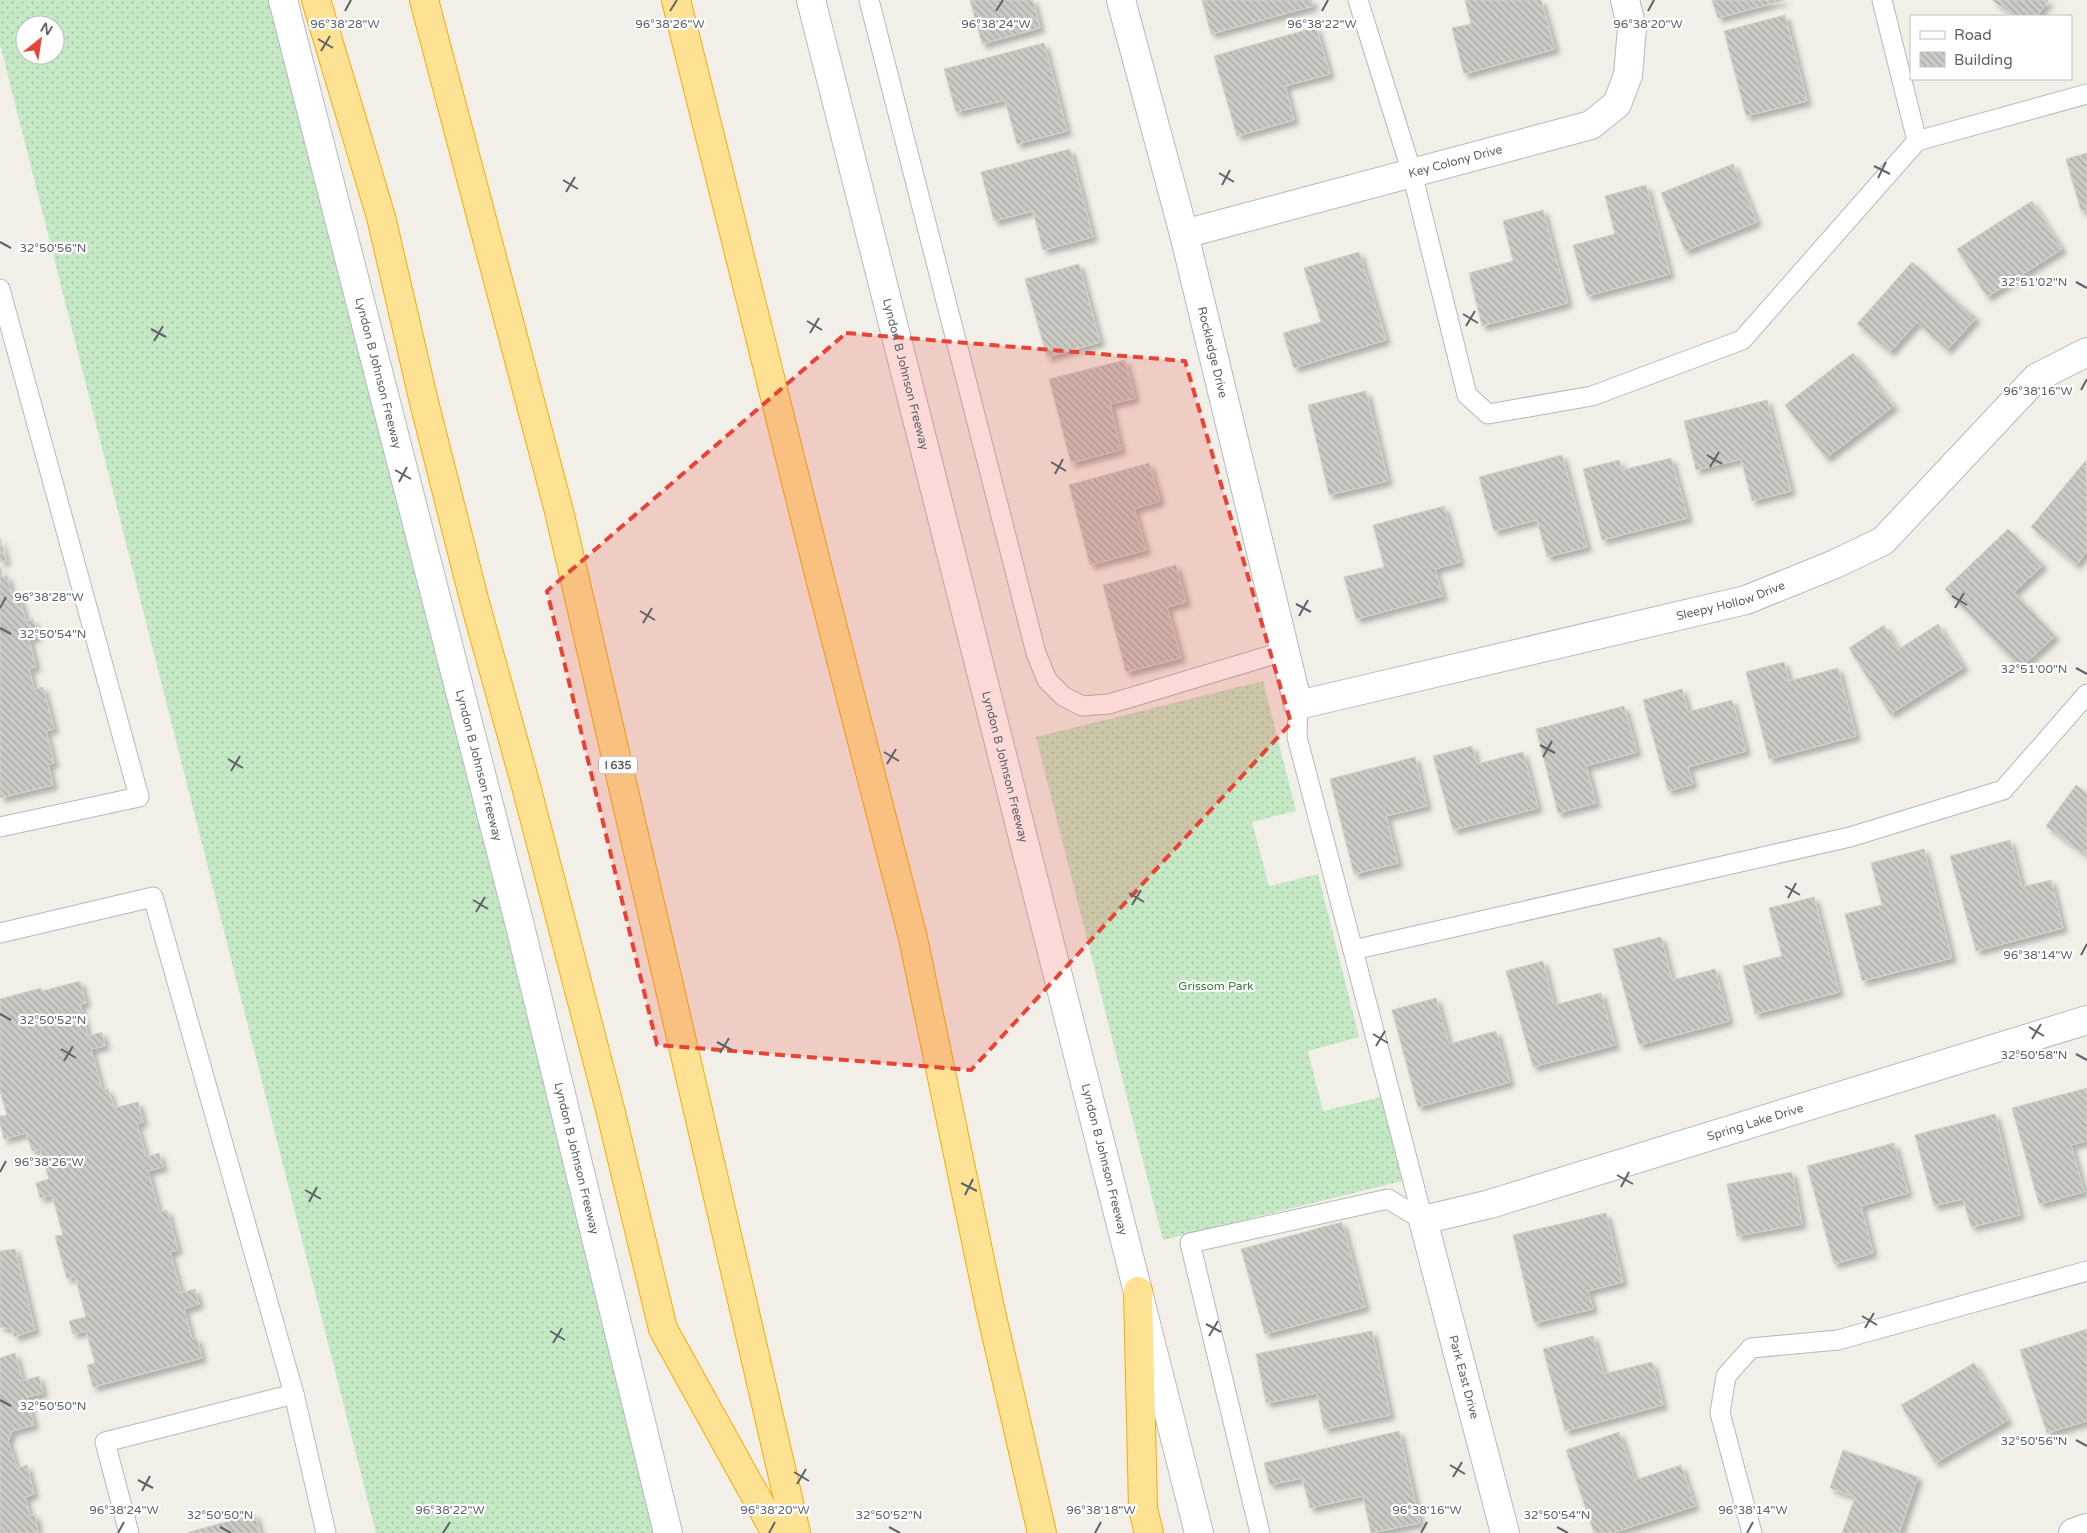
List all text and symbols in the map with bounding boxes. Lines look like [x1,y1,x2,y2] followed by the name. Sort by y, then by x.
[15,15,65,65] north arrow
[1910,15,2072,80] legend
[310,17,380,31] text: 96°38'28"W
[635,17,705,31] text: 96°38'26"W
[961,17,1031,31] text: 96°38'24"W
[1287,17,1357,31] text: 96°38'22"W
[1613,17,1683,31] text: 96°38'20"W
[37,19,55,39] text: N
[1954,26,1992,44] text: Road
[1954,51,2013,69] text: Building
[1407,142,1504,181] street label: Key Colony Drive
[20,241,87,255] text: 32°50'56"N
[2001,275,2068,289] text: 32°51'02"N
[352,296,405,451] street label: Lyndon B Johnson Freeway
[880,297,932,452] street label: Lyndon B Johnson Freeway
[1195,305,1230,399] street label: Rockledge Drive
[2003,384,2073,398] text: 96°38'16"W
[1675,578,1787,623] street label: Sleepy Hollow Drive
[14,590,84,604] text: 96°38'28"W
[20,627,87,641] text: 32°50'54"N
[2001,662,2068,676] text: 32°51'00"N
[453,688,505,843] street label: Lyndon B Johnson Freeway
[979,690,1031,845] street label: Lyndon B Johnson Freeway
[599,756,637,774] road number: I 635
[2003,948,2073,962] text: 96°38'14"W
[1178,979,1254,993] park label: Grissom Park
[20,1013,87,1027] text: 32°50'52"N
[2001,1048,2068,1062] text: 32°50'58"N
[551,1081,602,1236] street label: Lyndon B Johnson Freeway
[1079,1082,1131,1237] street label: Lyndon B Johnson Freeway
[1705,1101,1805,1144] street label: Spring Lake Drive
[14,1155,84,1169] text: 96°38'26"W
[1446,1334,1482,1421] street label: Park East Drive
[20,1399,87,1413] text: 32°50'50"N
[2001,1434,2068,1448] text: 32°50'56"N
[89,1503,159,1517] text: 96°38'24"W
[415,1503,485,1517] text: 96°38'22"W
[740,1503,810,1517] text: 96°38'20"W
[1066,1503,1136,1517] text: 96°38'18"W
[1392,1503,1462,1517] text: 96°38'16"W
[1718,1503,1788,1517] text: 96°38'14"W
[187,1508,254,1522] text: 32°50'50"N
[856,1508,923,1522] text: 32°50'52"N
[1524,1508,1591,1522] text: 32°50'54"N

